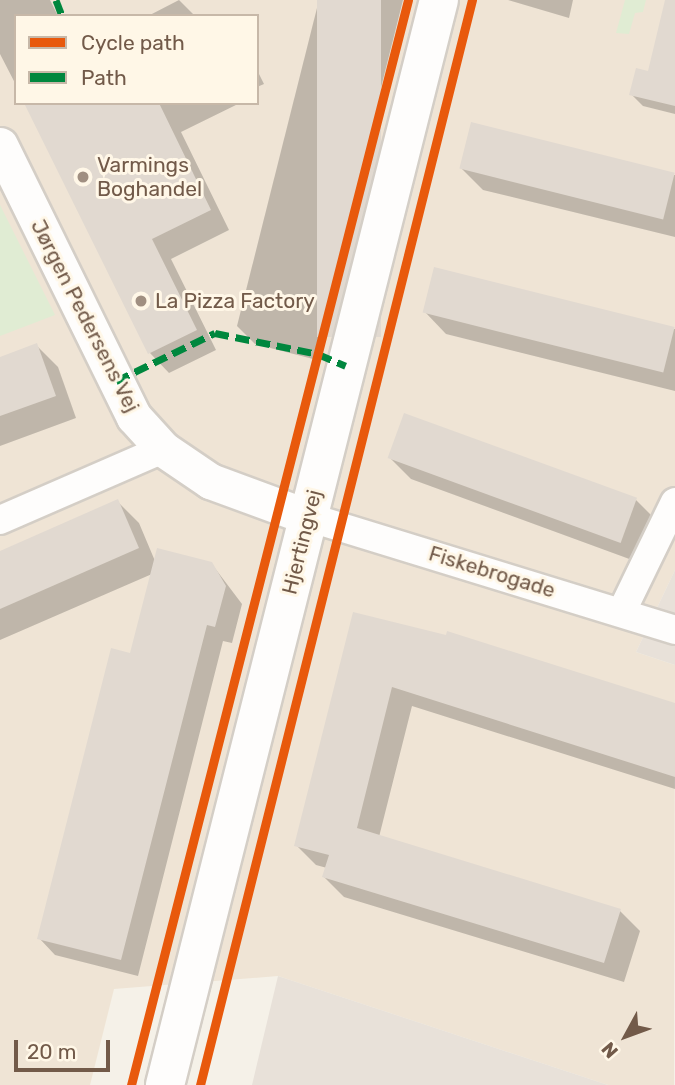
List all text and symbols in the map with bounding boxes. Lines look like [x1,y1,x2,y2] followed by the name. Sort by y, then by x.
[14,14,259,105] legend
[81,30,185,55] text: Cycle path
[81,65,127,90] text: Path
[97,152,202,202] place label: Varmings Boghandel
[75,169,91,185] marker: Varmings Boghandel
[25,215,145,417] street label: Jørgen Pedersens Vej
[155,288,315,314] place label: La Pizza Factory
[133,293,149,309] marker: La Pizza Factory
[277,487,327,597] street label: Hjertingvej
[426,541,558,603] street label: Fiskebrogade
[591,1001,661,1071] north arrow
[18,1026,114,1070] scale bar
[597,1037,623,1063] text: N
[27,1039,76,1064] text: 20 m

